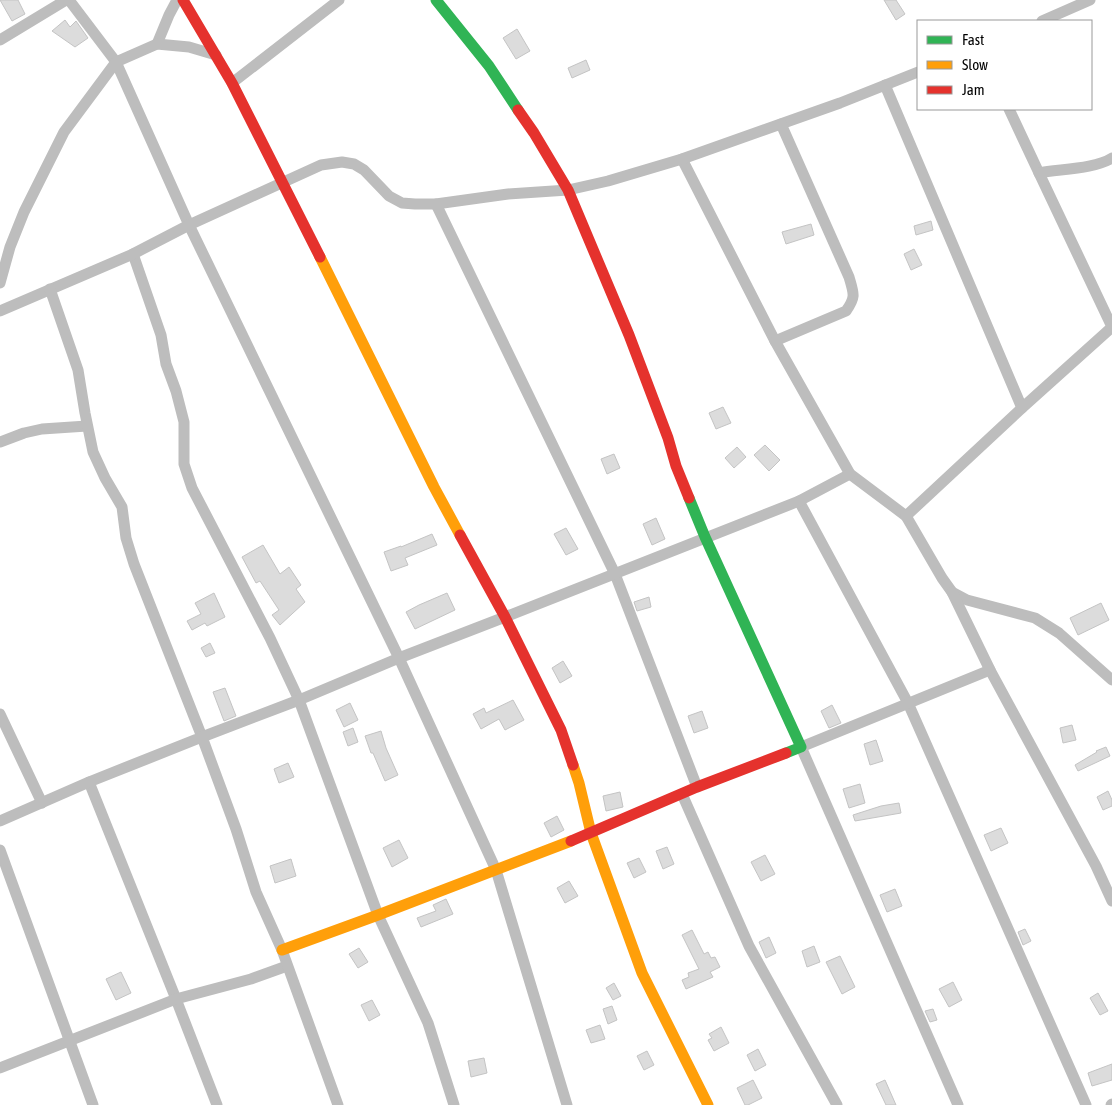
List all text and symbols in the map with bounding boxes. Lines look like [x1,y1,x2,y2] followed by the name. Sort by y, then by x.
[917,20,1092,110] legend
[962,31,984,48] text: Fast
[962,56,988,73] text: Slow
[962,81,985,98] text: Jam

